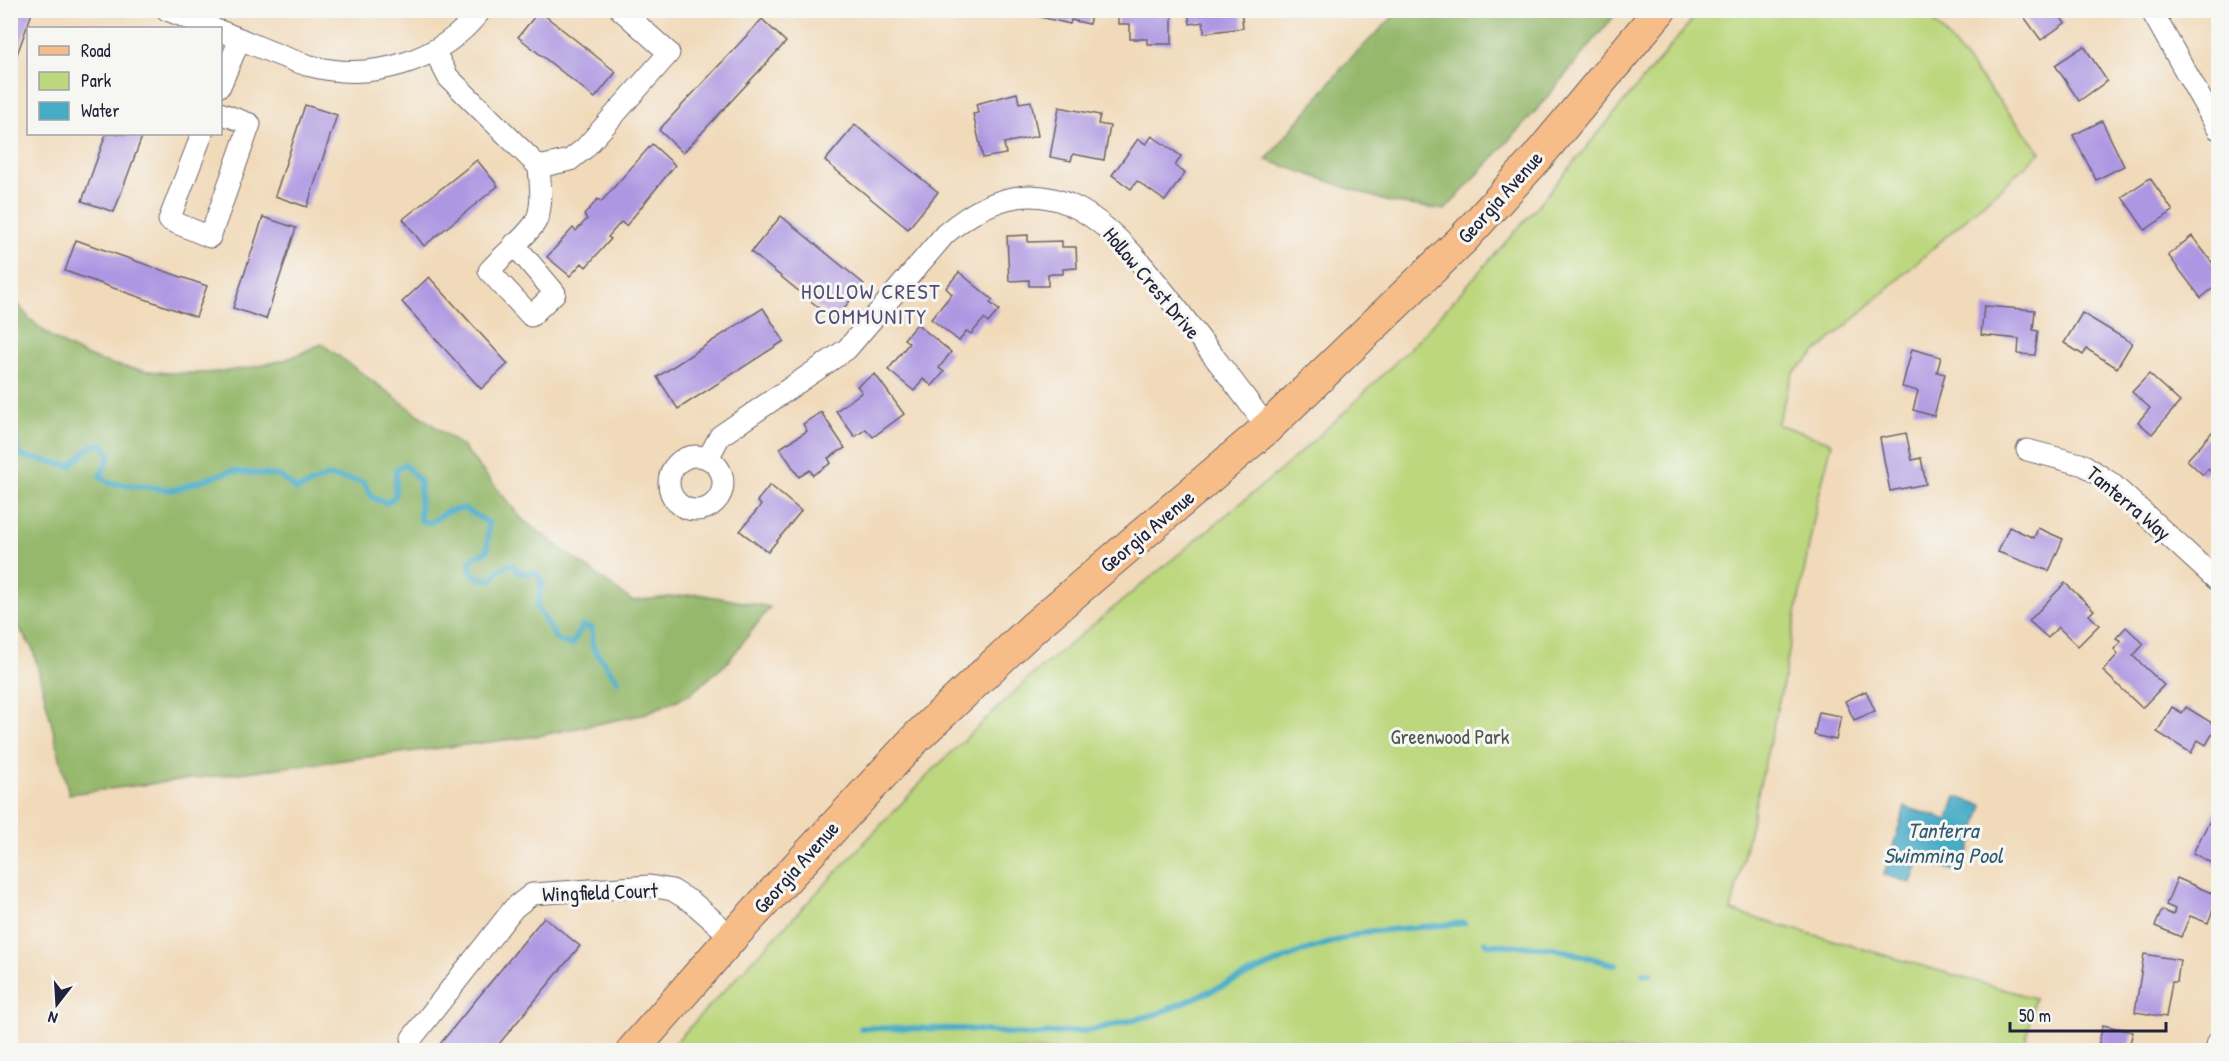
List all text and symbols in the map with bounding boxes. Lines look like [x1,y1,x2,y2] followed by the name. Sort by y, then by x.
[27,27,222,135] legend
[81,38,111,63] text: Road
[81,68,112,93] text: Park
[81,98,119,123] text: Water
[1451,144,1549,250] street label: Georgia Avenue
[1097,221,1207,345] street label: Hollow Crest Drive
[801,276,941,331] district label: HOLLOW CREST COMMUNITY
[2080,459,2178,547] street label: Tanterra Way
[1093,483,1201,579] street label: Georgia Avenue
[1390,722,1510,751] park label: Greenwood Park
[747,814,845,920] street label: Georgia Avenue
[1883,815,2004,870] water label: Tanterra Swimming Pool
[542,875,659,909] street label: Wingfield Court
[27,974,87,1034] north arrow
[2010,995,2166,1033] scale bar
[2019,1003,2051,1028] text: 50 m
[45,1006,60,1030] text: N

